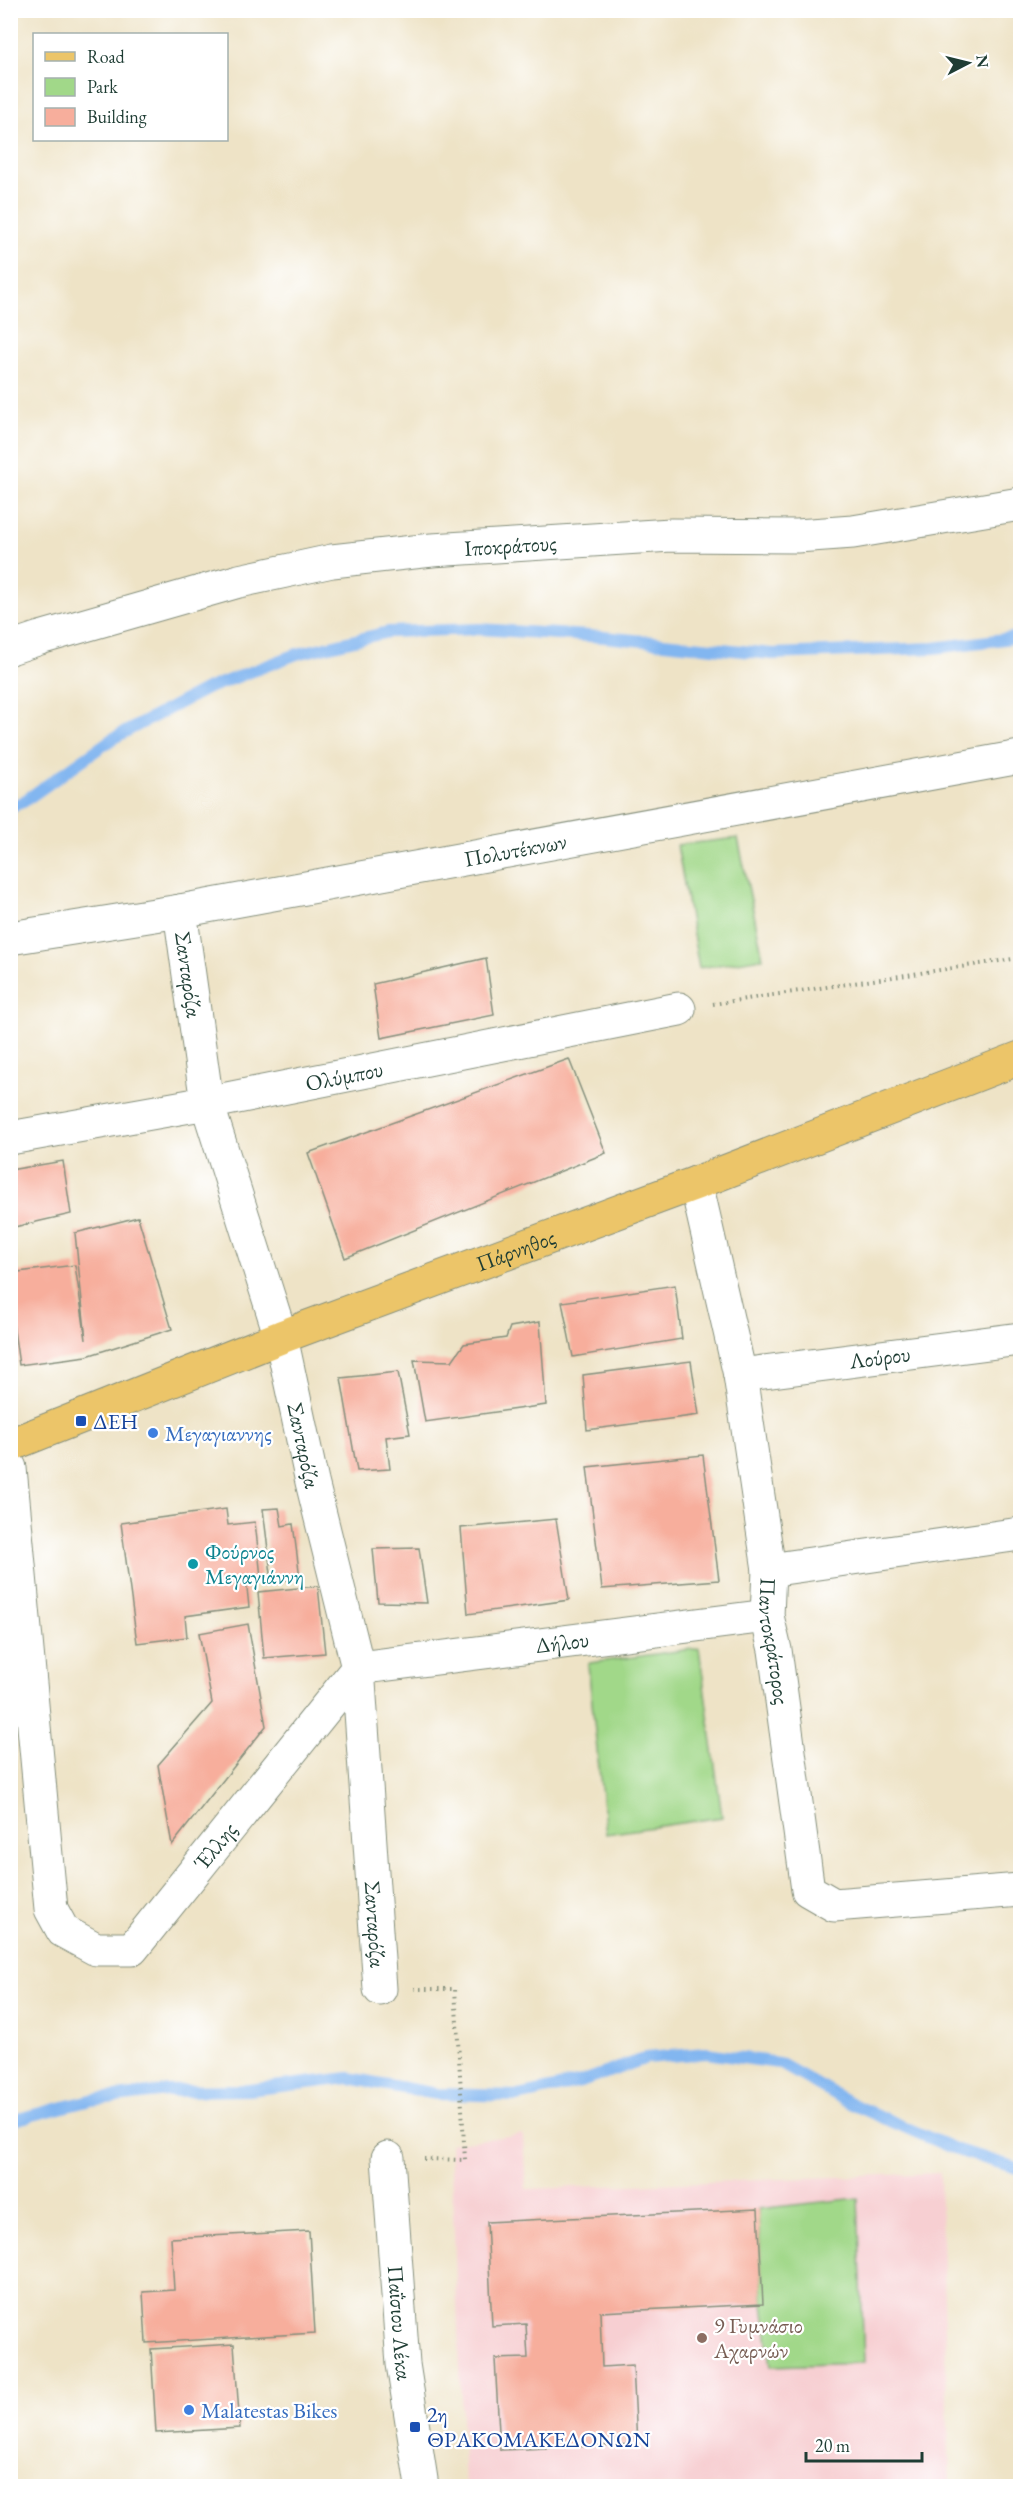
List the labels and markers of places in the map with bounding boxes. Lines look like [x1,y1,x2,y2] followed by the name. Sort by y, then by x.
[93,1407,138,1436] place label: ΔΕΗ
[74,1414,88,1428] marker: ΔΕΗ
[165,1419,272,1448] place label: Μεγαγιαννης
[146,1426,160,1440] marker: Μεγαγιαννης
[205,1537,304,1591] place label: Φούρνος Μεγαγιάννη
[186,1557,200,1571] marker: Φούρνος Μεγαγιάννη
[713,2311,803,2365] place label: 9 Γυμνάσιο Αχαρνών
[695,2331,709,2345] marker: 9 Γυμνάσιο Αχαρνών
[201,2396,337,2425] place label: Malatestas Bikes
[427,2400,651,2454] place label: 2η ΘΡΑΚΟΜΑΚΕΔΟΝΩΝ
[182,2403,196,2417] marker: Malatestas Bikes
[408,2420,422,2434] marker: 2η ΘΡΑΚΟΜΑΚΕΔΟΝΩΝ

